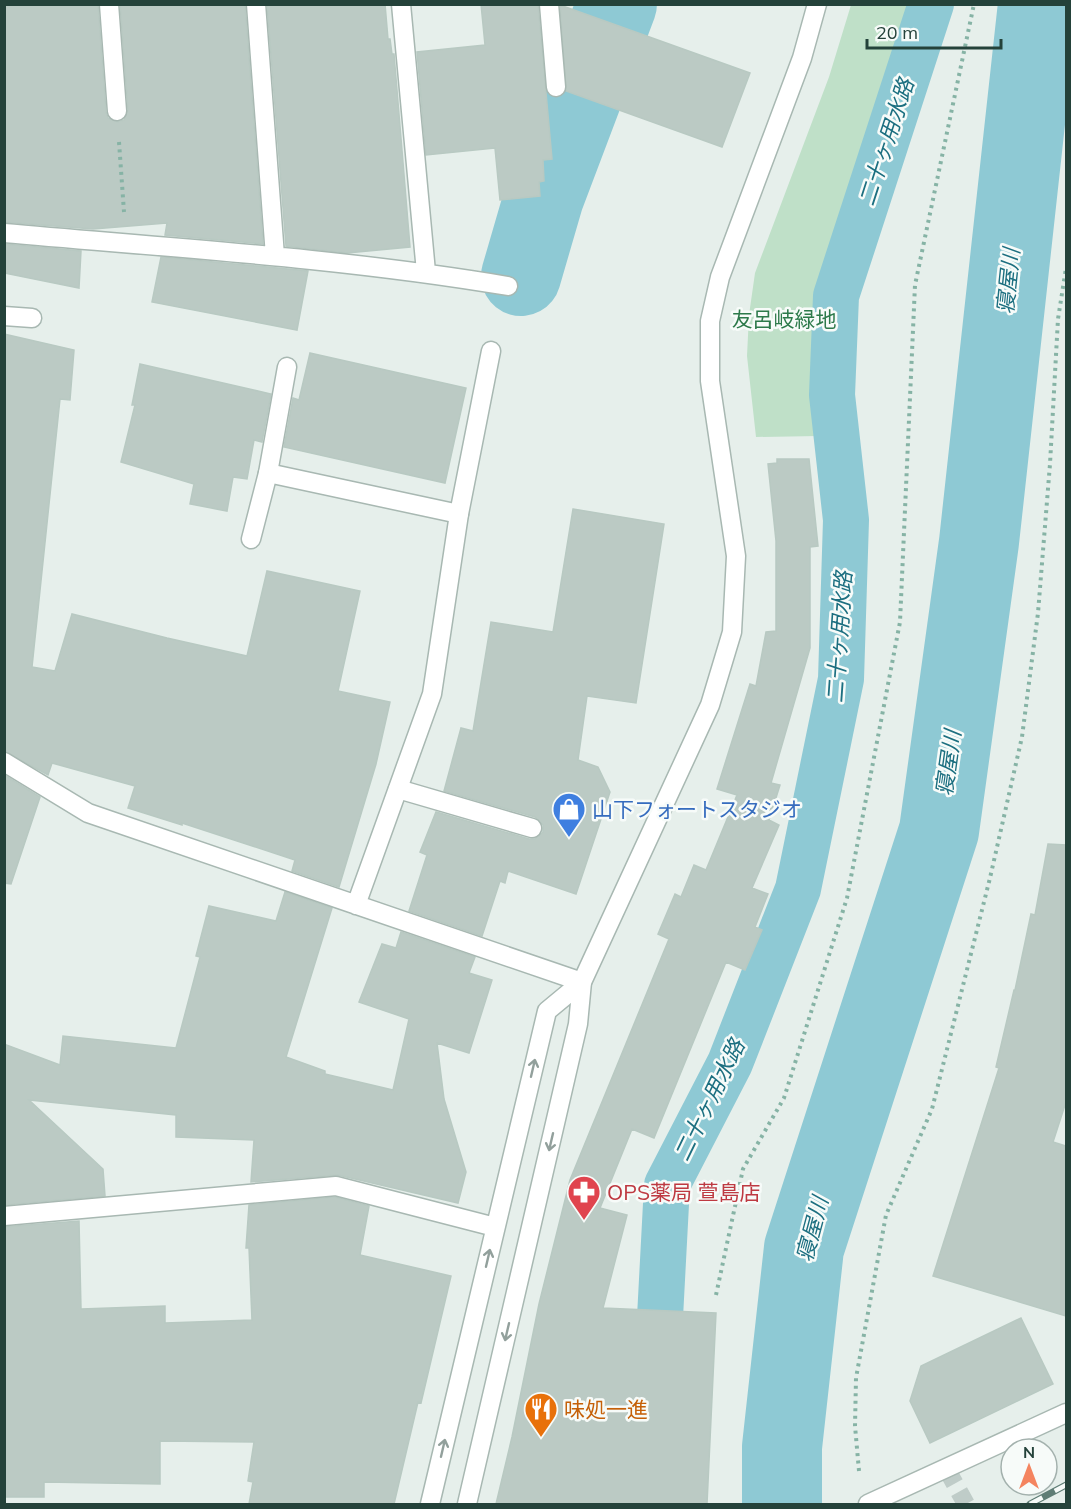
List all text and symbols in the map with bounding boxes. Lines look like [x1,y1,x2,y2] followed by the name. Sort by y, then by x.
[867,12,1000,50] scale bar
[876,21,918,44] text: 20 m
[852,73,920,209] water label: 二十ヶ用水路
[991,245,1026,315] water label: 寝屋川
[732,306,837,332] park label: 友呂岐緑地
[820,568,858,704] water label: 二十ヶ用水路
[930,726,967,798] water label: 寝屋川
[551,791,587,838] shop icon: 山下フォートスタジオ
[592,796,802,822] place label: 山下フォートスタジオ
[667,1033,751,1165] water label: 二十ヶ用水路
[528,1059,540,1078] one-way arrow
[544,1132,556,1151] one-way arrow
[566,1174,602,1221] pharmacy icon: OPS薬局 萱島店
[607,1179,760,1205] place label: OPS薬局 萱島店
[790,1192,835,1265] water label: 寝屋川
[483,1249,495,1268] one-way arrow
[500,1322,512,1341] one-way arrow
[523,1391,559,1438] restaurant icon: 味処一進
[564,1396,648,1422] place label: 味処一進
[999,1437,1059,1497] north arrow
[438,1438,450,1457] one-way arrow
[1023,1442,1035,1462] text: N

